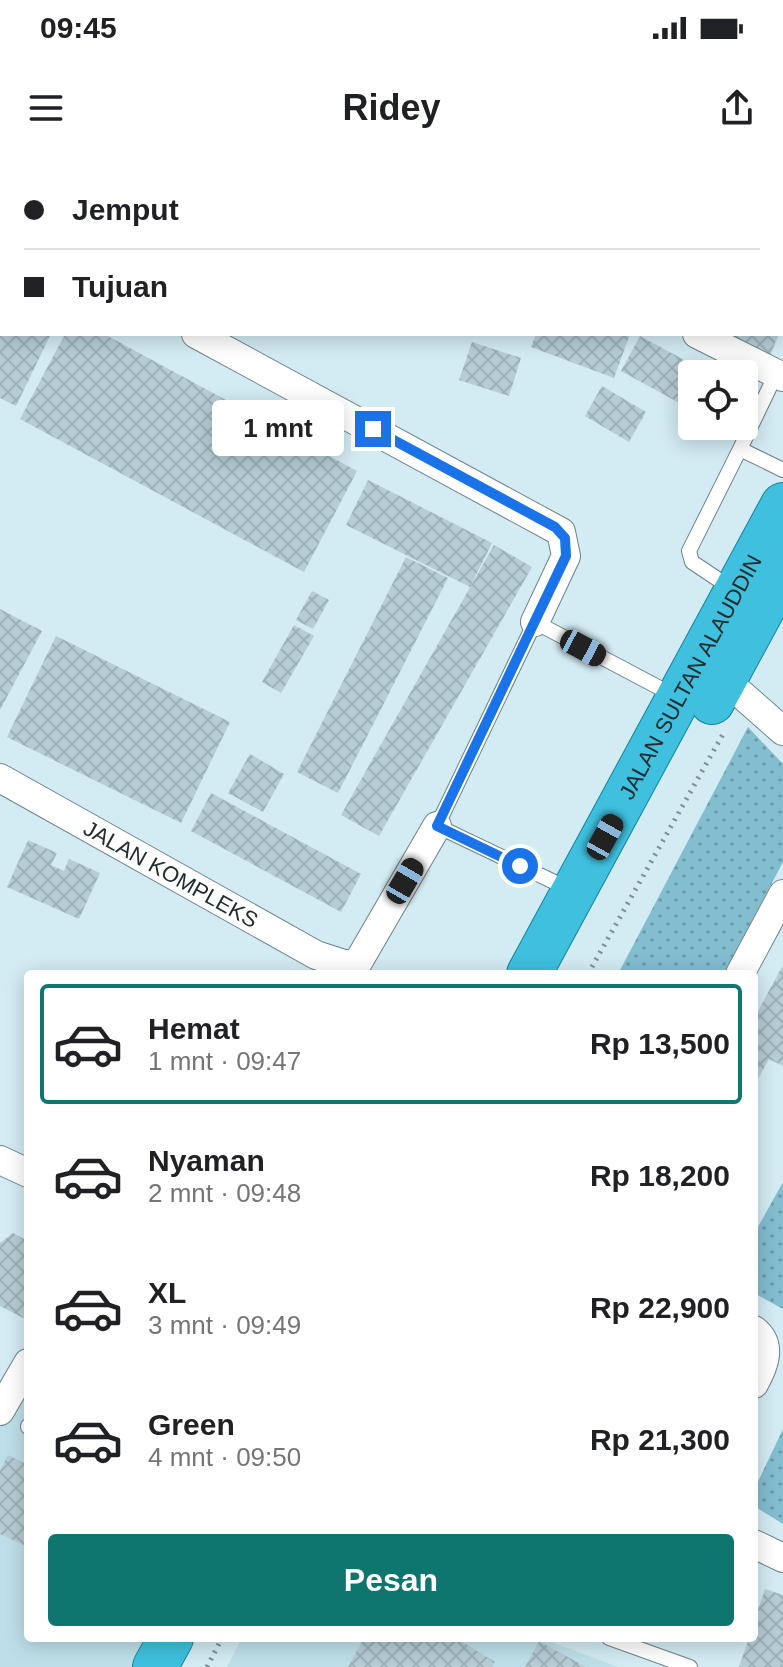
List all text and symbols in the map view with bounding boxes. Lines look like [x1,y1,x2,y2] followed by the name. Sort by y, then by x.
[40,11,117,44] text: 09:45
[24,86,68,130] icon: menu
[715,86,759,130] icon: share
[342,87,441,128] text: Ridey
[72,193,179,226] text: Jemput
[72,270,168,303] text: Tujuan
[678,360,758,440] map controls
[678,360,758,440] button: locate
[213,401,345,457] callout: 1 mnt
[355,411,391,447] route end
[243,413,313,443] text: 1 mnt
[614,550,766,803] street label: JALAN SULTAN ALAUDDIN
[556,626,610,670] car
[583,810,627,864] car
[79,815,263,933] street label: JALAN KOMPLEKS
[502,848,538,884] route start
[383,854,427,908] car
[52,1008,124,1080] icon: car
[148,1012,240,1045] text: Hemat
[590,1027,730,1060] text: Rp 13,500
[148,1046,301,1076] text: 1 mnt · 09:47
[52,1140,124,1212] icon: car
[148,1144,265,1177] text: Nyaman
[590,1159,730,1192] text: Rp 18,200
[148,1178,301,1208] text: 2 mnt · 09:48
[52,1272,124,1344] icon: car
[148,1276,186,1309] text: XL
[590,1291,730,1324] text: Rp 22,900
[148,1310,301,1340] text: 3 mnt · 09:49
[52,1404,124,1476] icon: car
[148,1408,235,1441] text: Green
[590,1423,730,1456] text: Rp 21,300
[148,1442,301,1472] text: 4 mnt · 09:50
[48,1534,734,1626] button: Pesan

